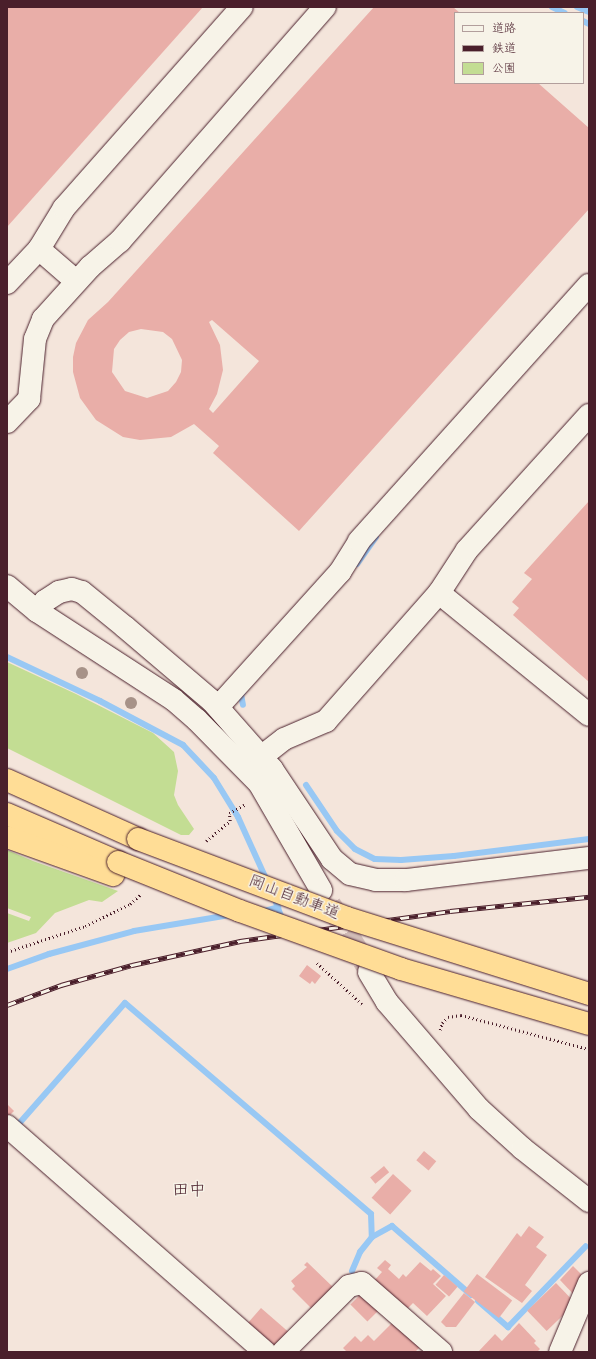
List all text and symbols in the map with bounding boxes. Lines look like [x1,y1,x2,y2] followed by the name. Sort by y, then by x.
[454,12,584,84] legend
[492,20,516,38] text: 道路
[492,40,516,58] text: 鉄道
[492,60,516,78] text: 公園
[246,872,342,924] street label: 岡山自動車道
[172,1181,206,1201] district label: 田中

